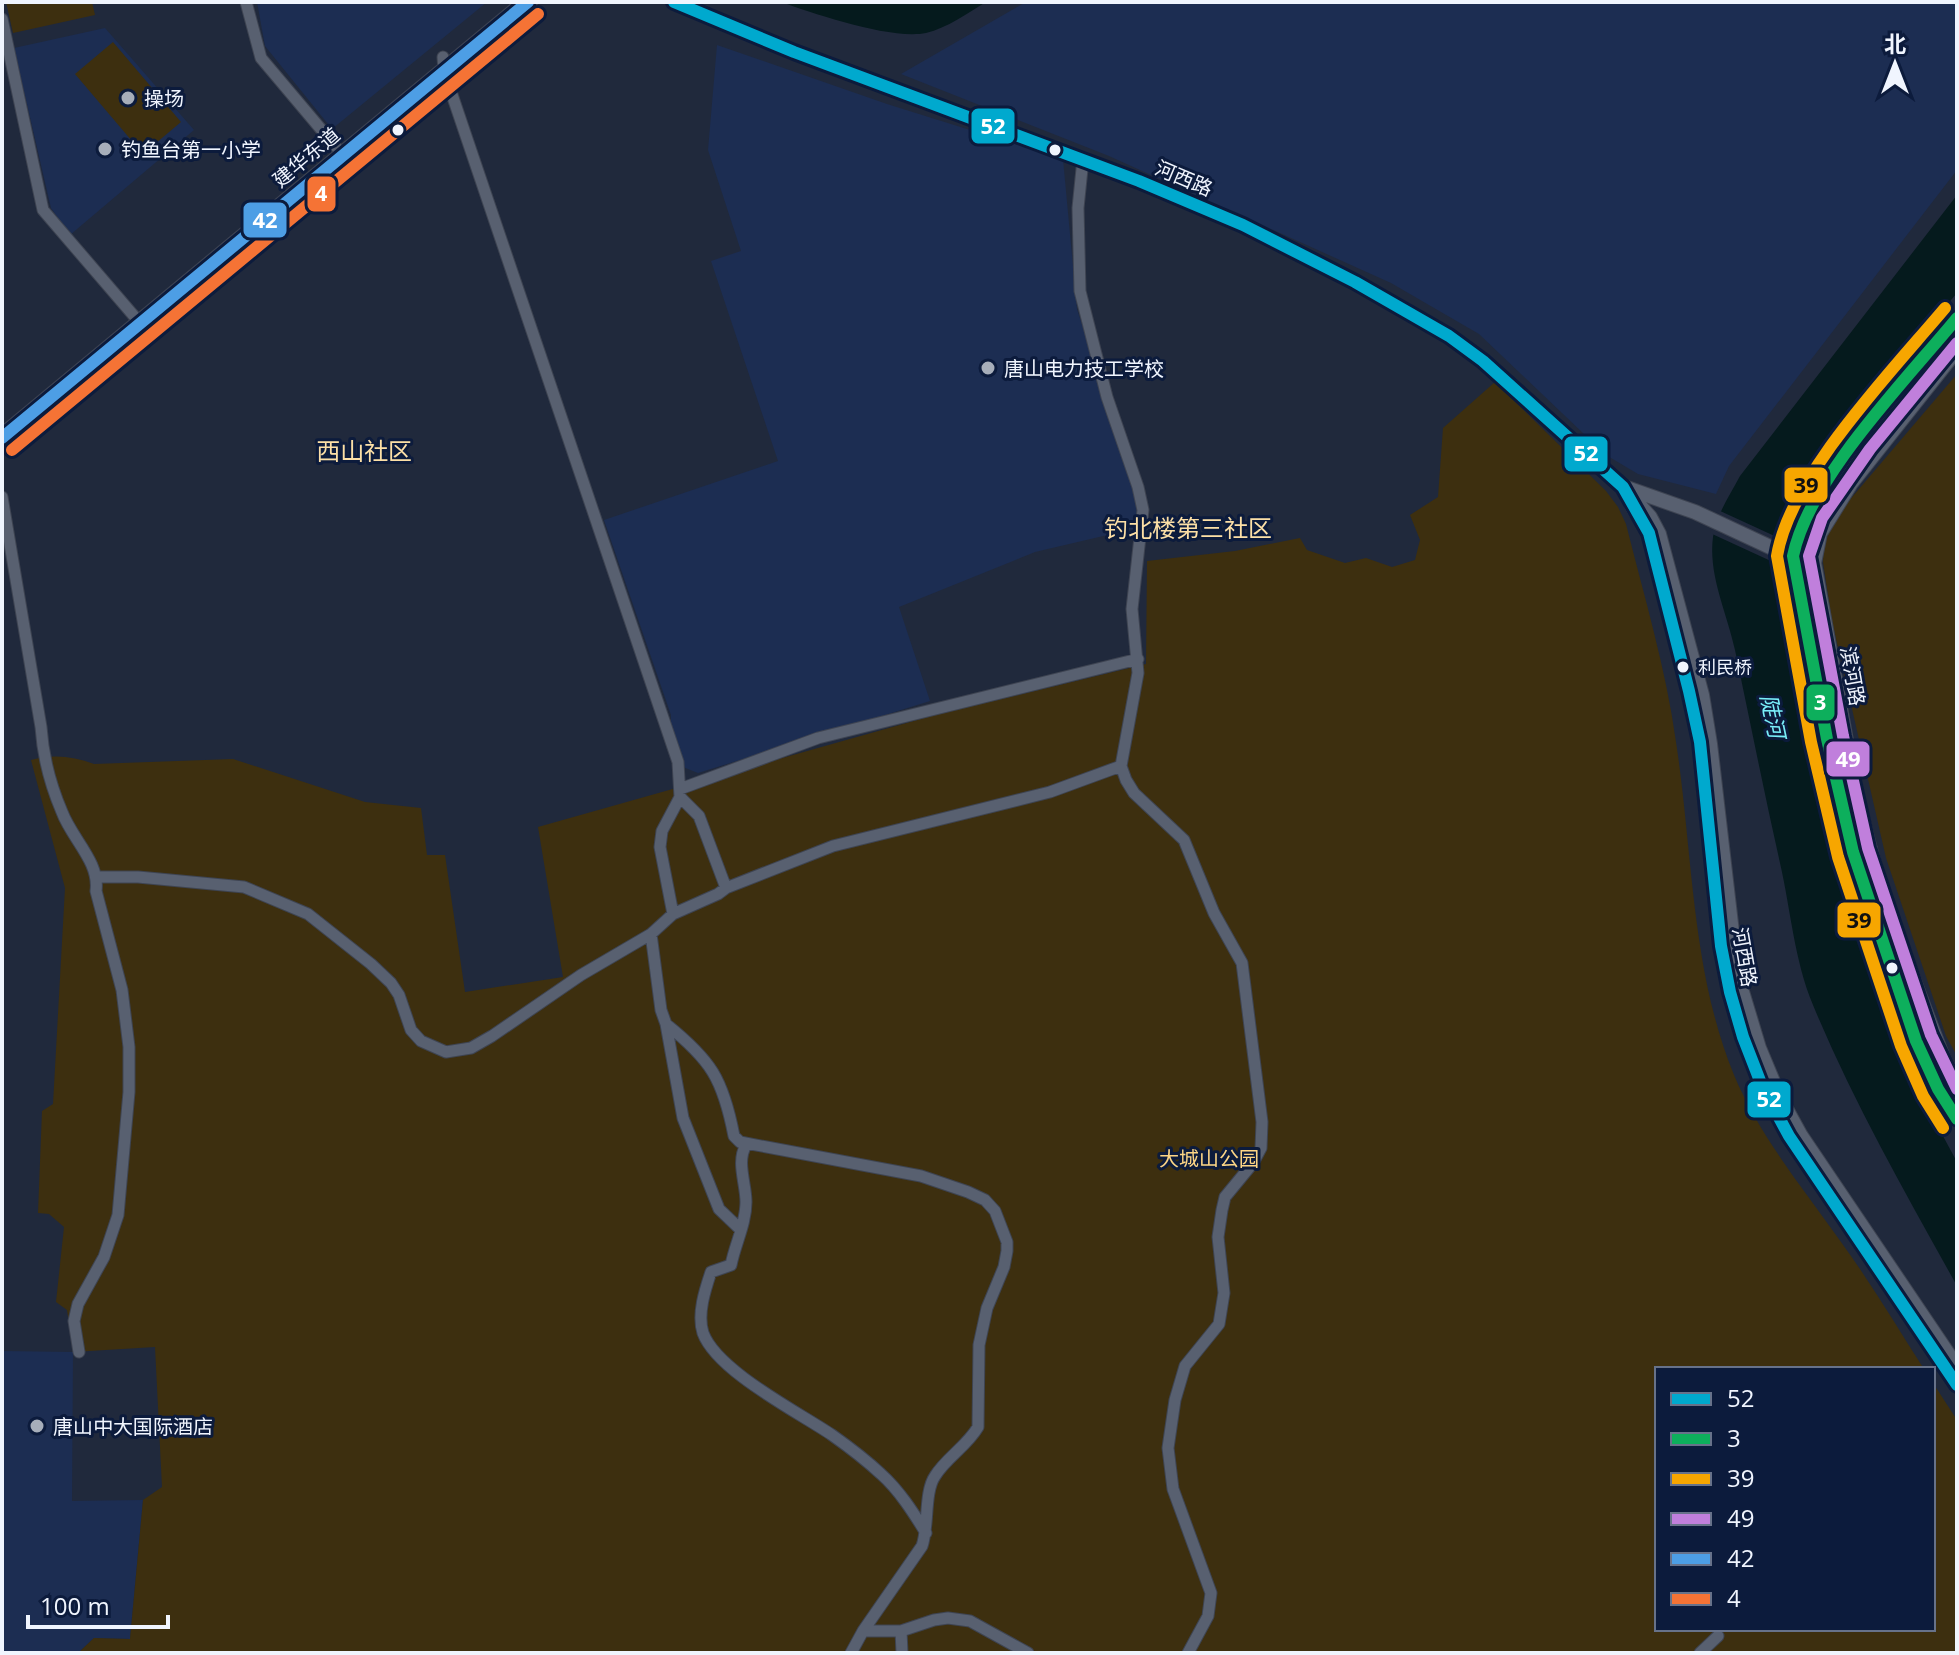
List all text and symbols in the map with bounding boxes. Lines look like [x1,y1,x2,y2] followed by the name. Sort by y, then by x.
[1855,24,1935,104] north arrow
[1884,28,1906,58] text: 北
[144,85,184,112] place label: 操场
[119,89,137,107] marker: 操场
[970,107,1016,145] line badge: 52
[980,110,1006,140] text: 52
[267,121,345,193] street label: 建华东道
[390,122,406,138] unlabelled marker
[121,136,261,163] place label: 钓鱼台第一小学
[96,140,114,158] marker: 钓鱼台第一小学
[1047,142,1063,158] unlabelled marker
[1151,154,1217,202] street label: 河西路
[306,175,337,213] line badge: 4
[315,177,328,207] text: 4
[242,201,288,239] line badge: 42
[252,204,278,234] text: 42
[1004,355,1164,382] place label: 唐山电力技工学校
[979,359,997,377] marker: 唐山电力技工学校
[316,434,412,467] district label: 西山社区
[1563,435,1609,473] line badge: 52
[1573,437,1599,467] text: 52
[1783,466,1829,504] line badge: 39
[1793,469,1819,499] text: 39
[1104,511,1272,544] district label: 钓北楼第三社区
[1834,644,1872,708] street label: 滨河路
[1698,655,1752,679] place label: 利民桥
[1675,659,1691,675] marker: 利民桥
[1805,683,1836,722] line badge: 3
[1814,686,1826,716] text: 3
[1755,691,1794,745] water label: 陡河
[1825,740,1871,778] line badge: 49
[1835,743,1861,773] text: 49
[1836,901,1882,939] line badge: 39
[1846,904,1872,934] text: 39
[1726,925,1764,989] street label: 河西路
[1884,960,1900,976] unlabelled marker
[1746,1080,1792,1119] line badge: 52
[1756,1083,1782,1113] text: 52
[1159,1145,1259,1172] park label: 大城山公园
[1655,1367,1935,1631] legend
[1727,1381,1754,1414] text: 52
[53,1413,213,1440] place label: 唐山中大国际酒店
[28,1417,46,1435] marker: 唐山中大国际酒店
[1727,1421,1741,1454] text: 3
[1727,1461,1754,1494] text: 39
[1727,1501,1754,1534] text: 49
[1727,1541,1754,1574] text: 42
[28,1579,168,1629] scale bar
[1727,1581,1741,1614] text: 4
[40,1589,110,1622] text: 100 m

